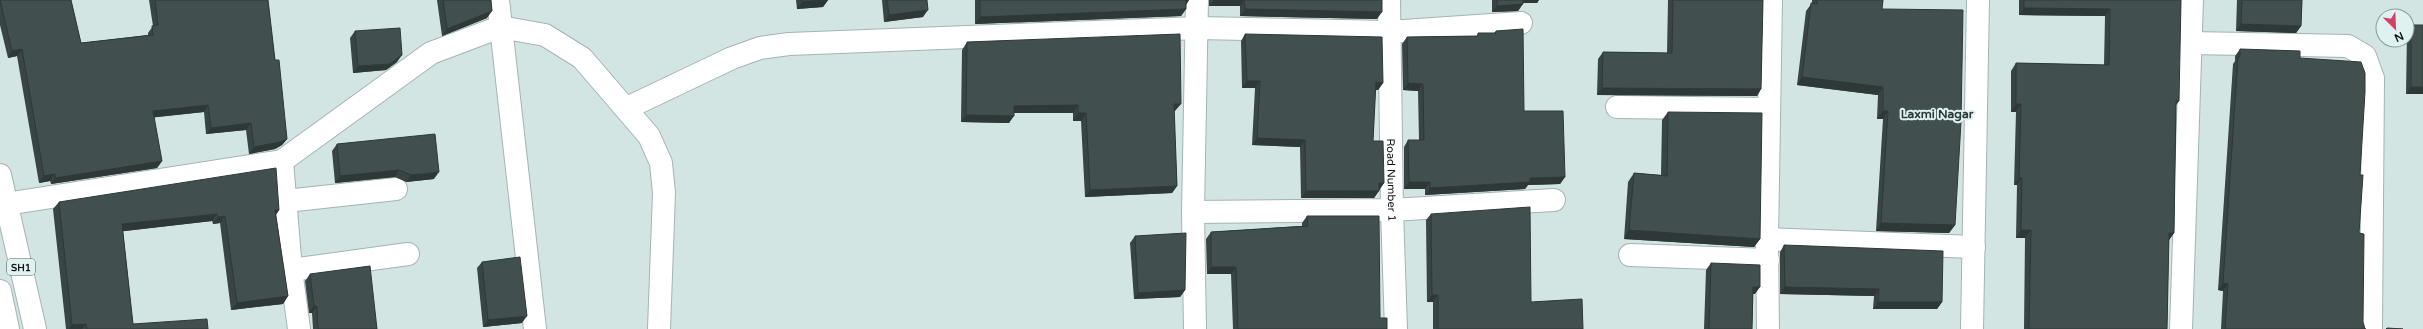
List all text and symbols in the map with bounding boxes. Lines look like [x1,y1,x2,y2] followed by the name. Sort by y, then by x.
[2375,8,2415,48] north arrow
[2392,29,2406,44] text: N
[1901,107,1974,122] district label: Laxmi Nagar
[1384,138,1398,222] street label: Road Number 1
[7,259,35,275] road number: SH1

